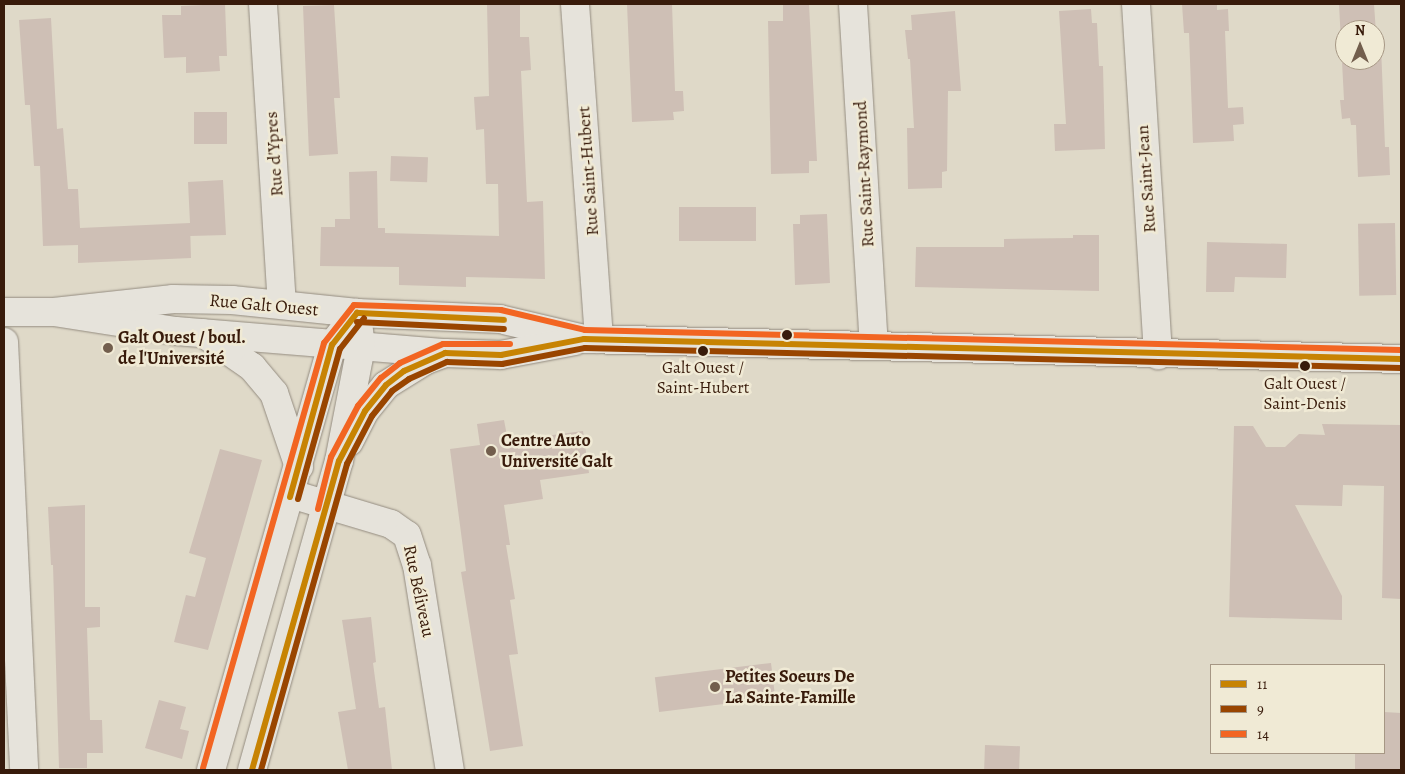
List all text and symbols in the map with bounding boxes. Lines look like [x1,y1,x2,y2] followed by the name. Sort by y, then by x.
[1335,20,1385,70] north arrow
[1355,21,1365,40] text: N
[849,100,879,248] street label: Rue Saint-Raymond
[573,105,603,237] street label: Rue Saint-Hubert
[260,111,288,197] street label: Rue d'Ypres
[1131,124,1161,234] street label: Rue Saint-Jean
[209,289,319,321] street label: Rue Galt Ouest
[118,327,246,369] place label: Galt Ouest / boul. de l'Université
[782,330,792,340] unlabelled marker
[102,342,114,354] marker: Galt Ouest / boul. de l'Université
[698,346,708,356] marker: Galt Ouest / Saint-Hubert
[657,358,749,398] place label: Galt Ouest / Saint-Hubert
[1300,361,1310,371] marker: Galt Ouest / Saint-Denis
[1264,374,1346,414] place label: Galt Ouest / Saint-Denis
[501,430,613,472] place label: Centre Auto Université Galt
[485,445,497,457] marker: Centre Auto Université Galt
[399,543,439,639] street label: Rue Béliveau
[1210,664,1385,754] legend
[725,666,856,709] place label: Petites Soeurs De La Sainte-Famille
[1257,674,1267,694] text: 11
[709,681,721,693] marker: Petites Soeurs De La Sainte-Famille
[1257,699,1264,719] text: 9
[1257,724,1269,744] text: 14

